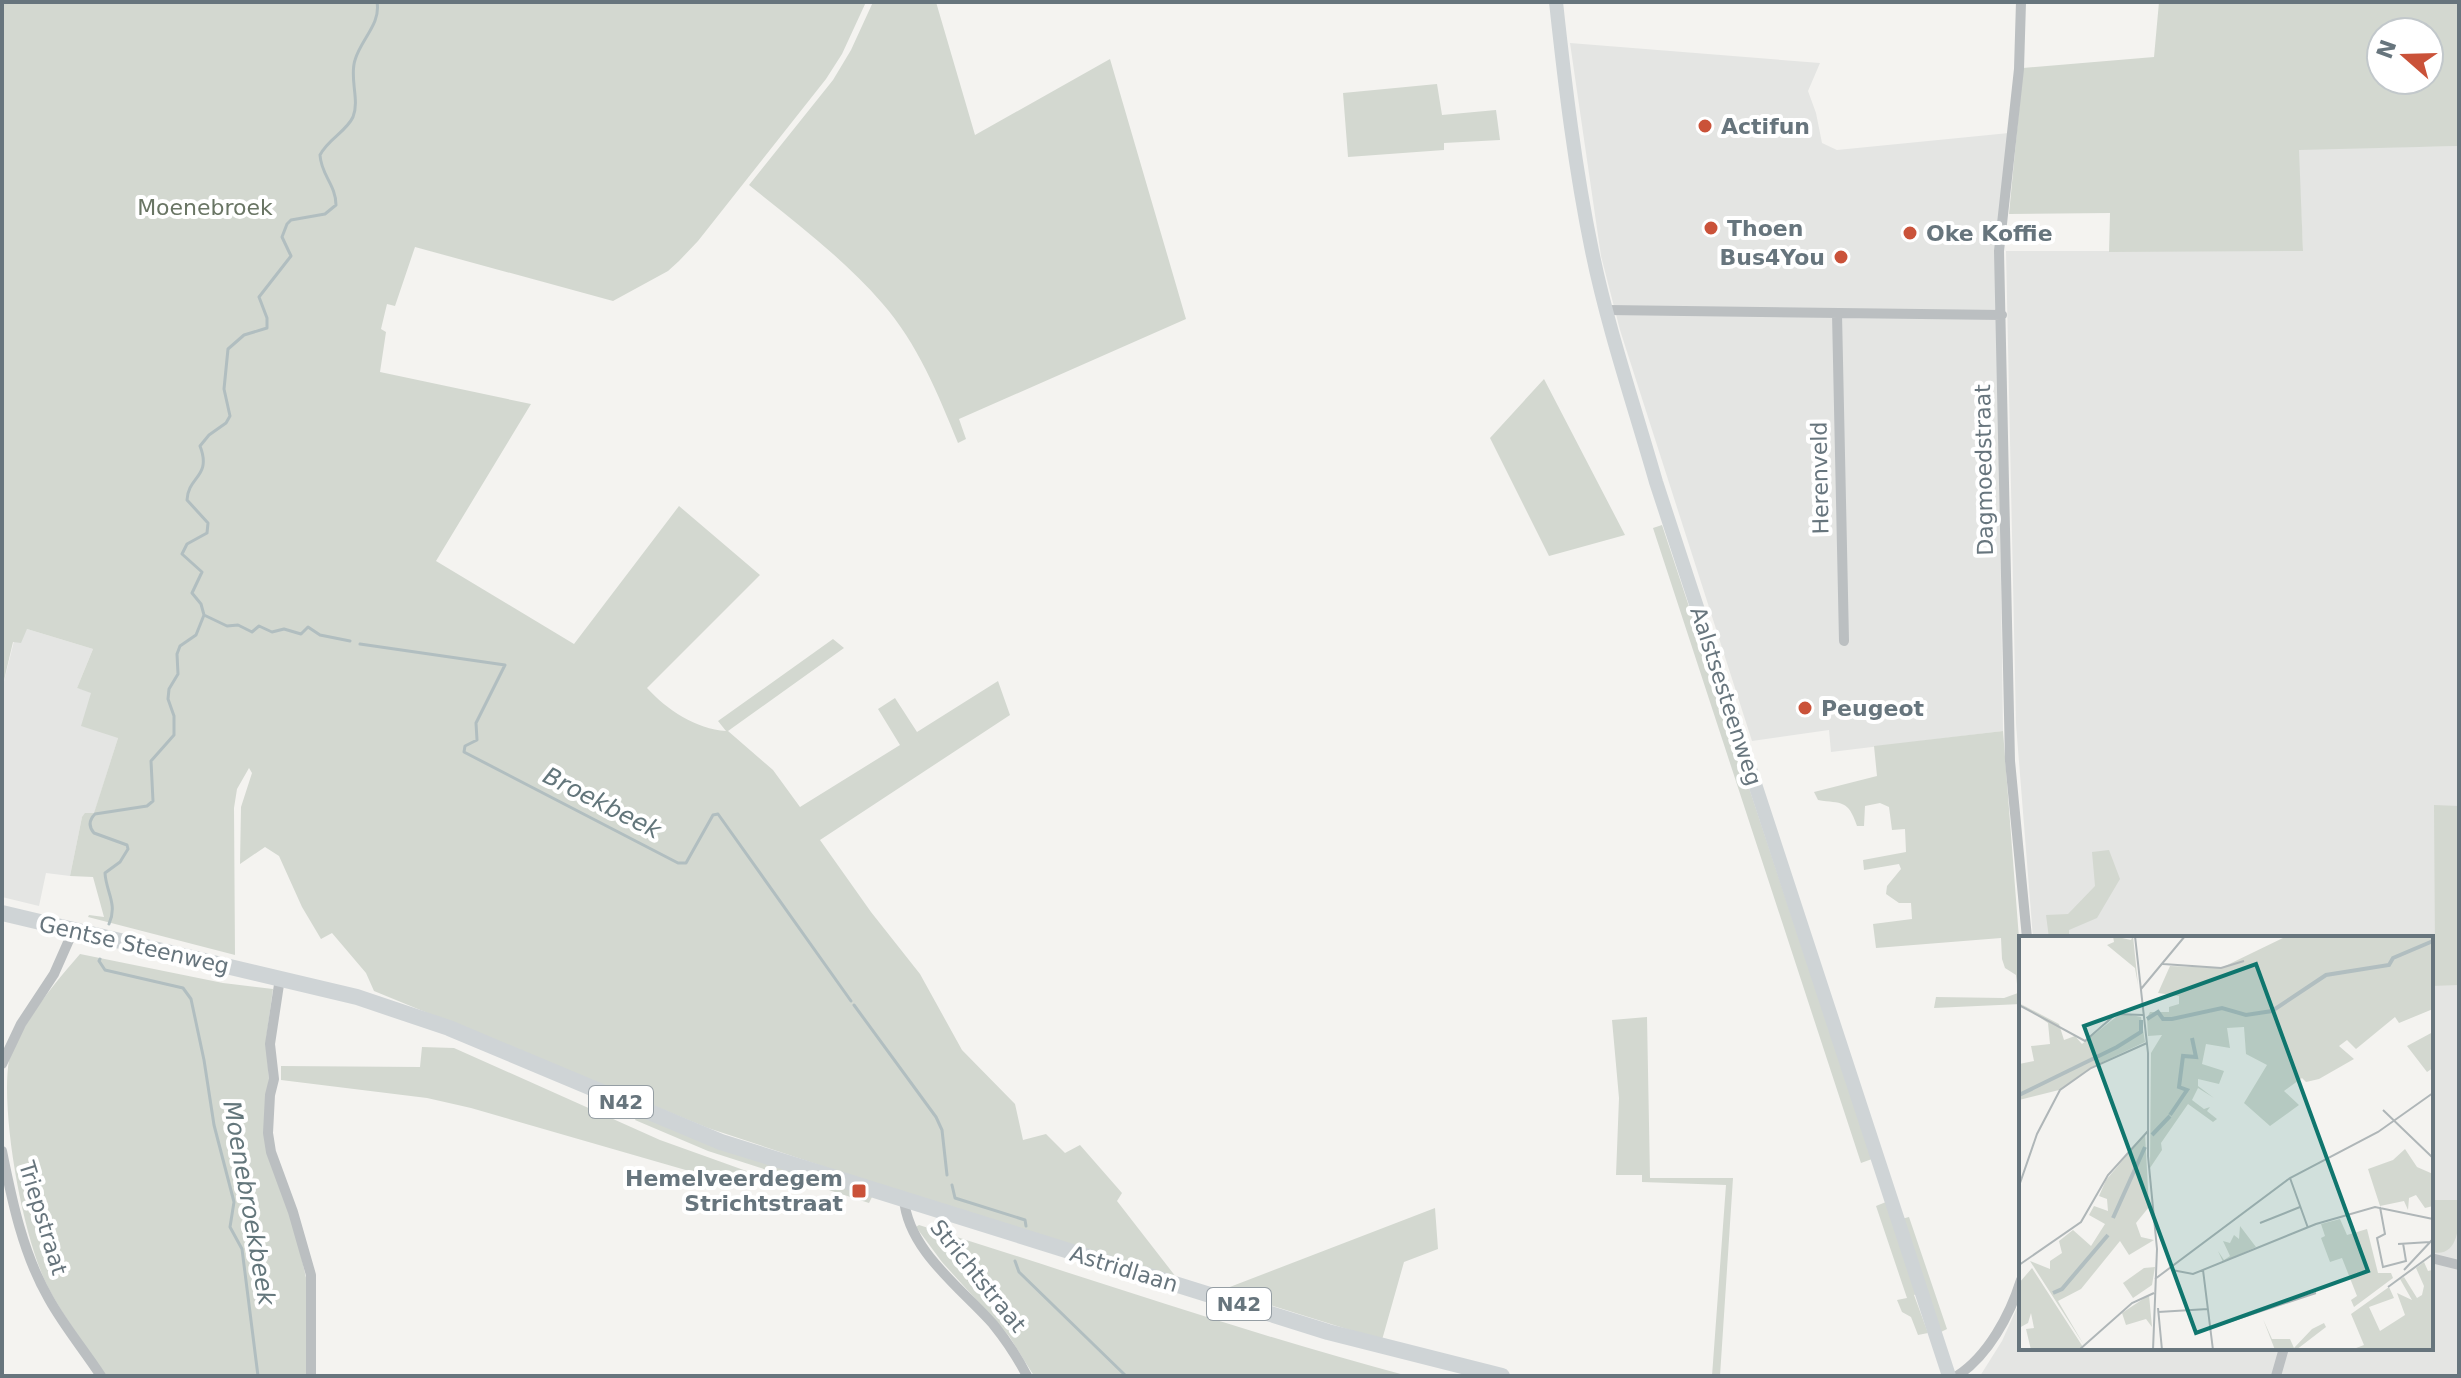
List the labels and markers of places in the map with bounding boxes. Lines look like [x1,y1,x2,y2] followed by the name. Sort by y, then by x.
[1721,114,1810,139] place label: Actifun
[1696,117,1714,135] marker: Actifun
[1727,216,1803,241] place label: Thoen
[1702,219,1720,237] marker: Thoen
[1926,221,2053,246] place label: Oke Koffie
[1901,224,1919,242] marker: Oke Koffie
[1719,245,1825,270] place label: Bus4You
[1832,248,1850,266] marker: Bus4You
[1821,696,1924,721] place label: Peugeot
[1796,699,1814,717] marker: Peugeot
[625,1166,843,1216] place label: Hemelveerdegem Strichtstraat
[850,1182,868,1200] marker: Hemelveerdegem Strichtstraat

